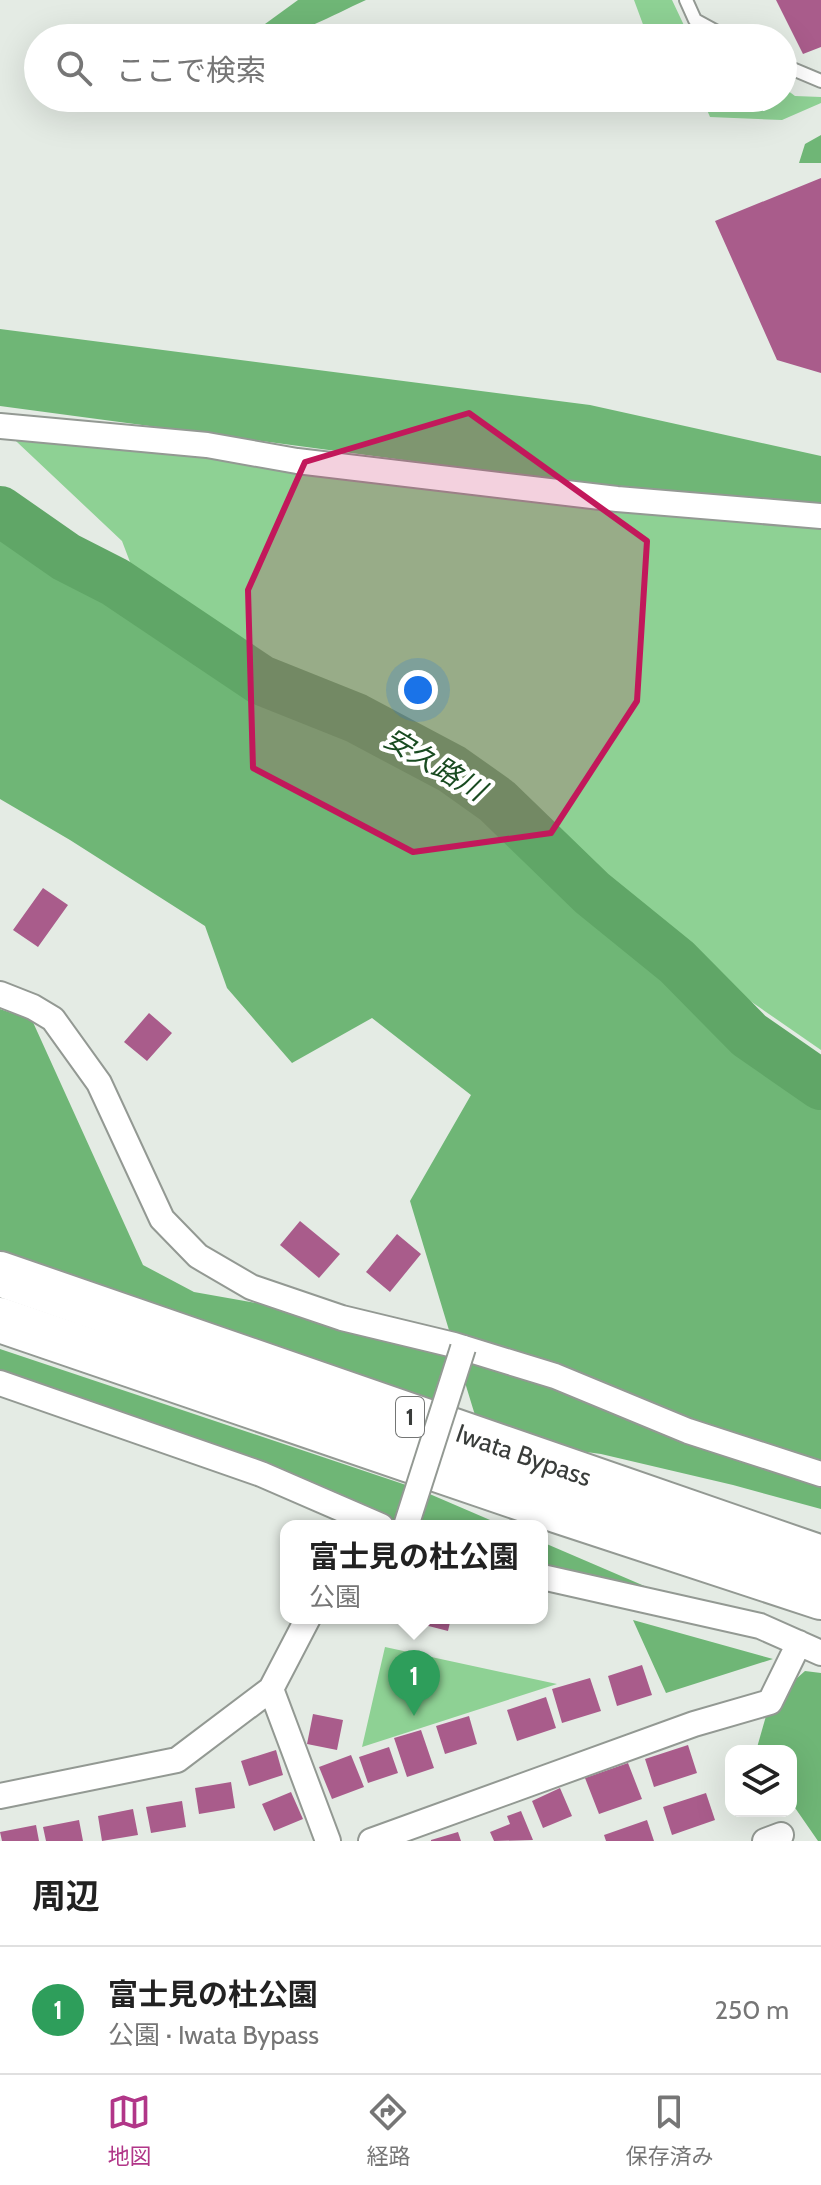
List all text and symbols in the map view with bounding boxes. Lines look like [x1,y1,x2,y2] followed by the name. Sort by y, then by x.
[24,24,797,112] search box
[52,46,96,90] icon: search
[116,52,266,89] text: ここで検索
[398,670,438,710] your location
[378,721,494,809] water label: 安久路川
[396,1397,424,1437] road number: 1
[452,1417,596,1493] street label: Iwata Bypass
[280,1520,548,1624] popup
[309,1538,519,1575] text: 富士見の杜公園
[309,1581,361,1613] text: 公園
[388,1650,440,1716] pin: 1
[725,1745,797,1817] map controls
[725,1745,797,1817] button: layers
[32,1875,100,1917] text: 周辺
[108,1976,318,2013] text: 富士見の杜公園
[53,1994,63,2026] text: 1
[715,1994,789,2026] text: 250 m
[108,2019,319,2051] text: 公園 · Iwata Bypass
[107,2090,152,2170] tab: 地図
[366,2090,411,2170] tab: 経路
[625,2090,714,2170] tab: 保存済み

